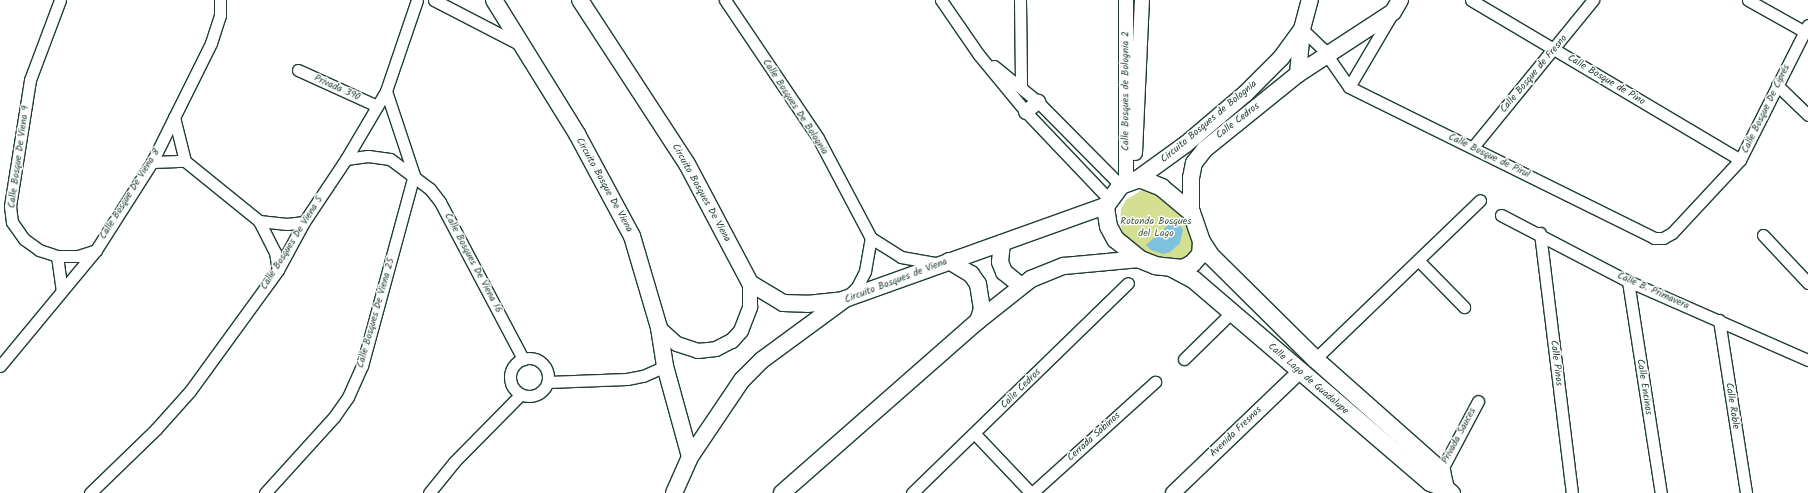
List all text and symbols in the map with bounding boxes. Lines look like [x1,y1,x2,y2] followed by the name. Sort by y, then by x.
[1120,31,1132,151] street label: Calle Bosques de Bolognia 2
[1498,33,1570,115] street label: Calle Bosque de Fresno
[1565,52,1647,108] street label: Calle Bosque de Pino
[760,57,830,157] street label: Calle Bosques De Bolognia
[1739,63,1793,155] street label: Calle Bosque De Ciprés
[312,72,362,104] street label: Privada 390
[1159,78,1259,166] street label: Circuito Bosques de Bolognia
[1214,100,1262,142] street label: Calle Cedros
[6,105,32,209] street label: Calle Bosque De Viena 9
[1446,131,1532,181] street label: Calle Bosque de Pirul
[573,136,635,234] street label: Circuito Bosque De Viena
[669,142,733,244] street label: Circuito Bosques De Viena
[97,147,163,241] street label: Calle Bosque De Viena 8
[258,194,326,292] street label: Calle Bosques De Viena 5
[442,211,504,315] street label: Calle Bosques De Viena 16
[1120,215,1192,238] park label: Rotonda Bosques del Lago
[843,256,949,306] street label: Circuito Bosques de Viena
[355,257,397,369] street label: Calle Bosques De Viena 25
[1615,270,1691,312] street label: Calle B. Primavera
[1547,339,1565,387] street label: Calle Pinos
[1265,341,1351,417] street label: Calle Lago de Guadalupe
[1634,358,1654,416] street label: Calle Encinos
[998,366,1044,412] street label: Calle Cedros
[1722,382,1742,430] street label: Calle Roble
[1208,404,1264,460] street label: Avenida Fresnos
[1439,406,1479,466] street label: Privada Sauces
[1065,410,1123,464] street label: Cerrada Sabinos

